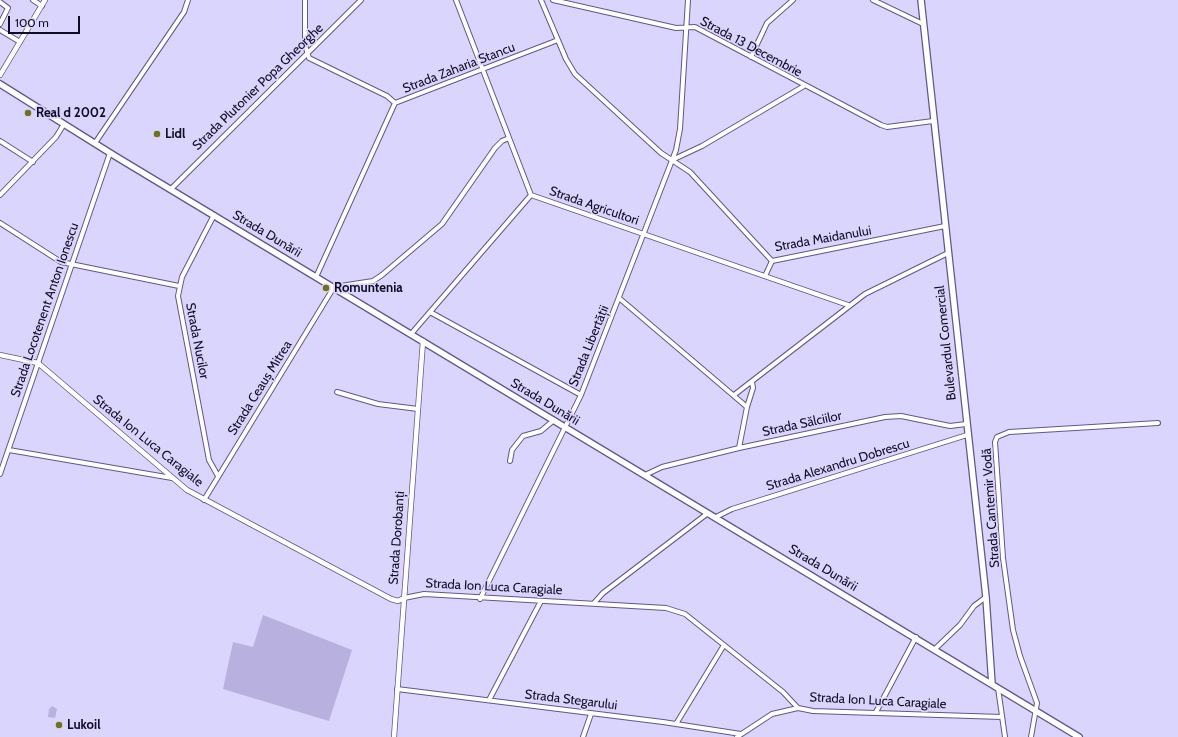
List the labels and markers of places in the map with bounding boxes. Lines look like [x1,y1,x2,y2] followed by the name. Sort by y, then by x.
[36,105,106,121] place label: Real d 2002
[23,108,33,118] marker: Real d 2002
[165,126,185,142] place label: Lidl
[152,129,162,139] marker: Lidl
[334,280,403,296] place label: Romuntenia
[321,283,331,293] marker: Romuntenia
[67,717,101,733] place label: Lukoil
[54,720,64,730] marker: Lukoil

